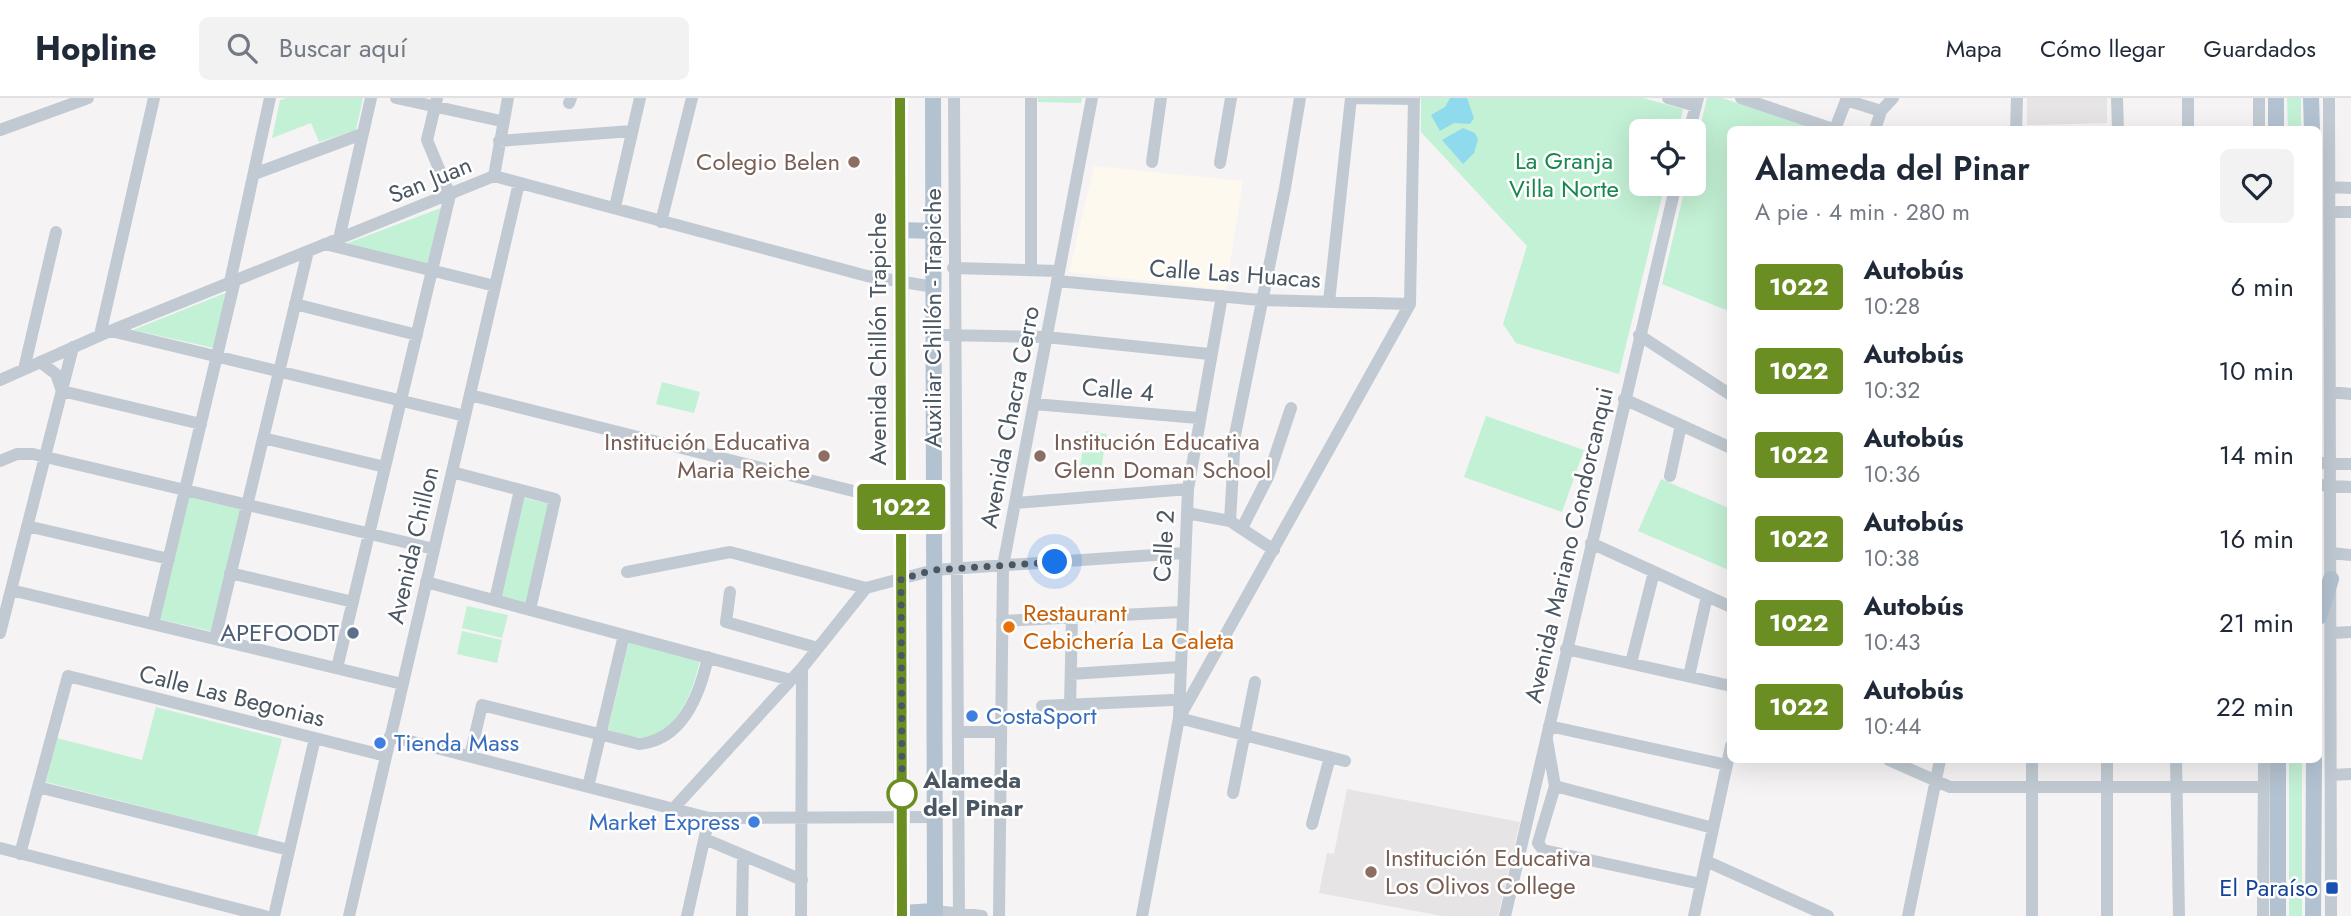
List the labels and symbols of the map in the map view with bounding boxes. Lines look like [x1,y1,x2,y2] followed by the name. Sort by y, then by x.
[1509,143,1619,206] park label: La Granja Villa Norte
[696,144,840,179] place label: Colegio Belen
[383,147,477,212] street label: San Juan
[846,154,862,170] marker: Colegio Belen
[915,188,950,448] street label: Auxiliar Chillón - Trapiche
[860,212,895,466] street label: Avenida Chillón Trapiche
[1148,250,1322,297] street label: Calle Las Huacas
[971,303,1048,531] street label: Avenida Chacra Cerro
[1080,369,1156,410] street label: Calle 4
[1515,383,1622,706] street label: Avenida Mariano Condorcanqui
[604,424,810,487] place label: Institución Educativa Maria Reiche
[1054,424,1271,487] place label: Institución Educativa Glenn Doman School
[816,448,832,464] marker: Institución Educativa Maria Reiche
[1032,448,1048,464] marker: Institución Educativa Glenn Doman School
[377,463,448,627] street label: Avenida Chillon
[852,484,950,530] line badge: 1022
[1144,509,1183,583] street label: Calle 2
[1037,544,1072,579] your location
[1023,595,1234,658] place label: Restaurant Cebichería La Caleta
[220,615,339,650] place label: APEFOODT
[1001,619,1017,635] marker: Restaurant Cebichería La Caleta
[345,625,361,641] marker: APEFOODT
[136,656,329,736] street label: Calle Las Begonias
[986,698,1097,733] place label: CostaSport
[964,708,980,724] marker: CostaSport
[394,725,519,760] place label: Tienda Mass
[372,735,388,751] marker: Tienda Mass
[922,762,1024,825] place label: Alameda del Pinar
[887,779,917,809] marker: Alameda del Pinar
[589,804,740,839] place label: Market Express
[746,814,762,830] marker: Market Express
[1385,840,1591,903] place label: Institución Educativa Los Olivos College
[1363,864,1379,880] marker: Institución Educativa Los Olivos College
[2219,870,2318,905] place label: El Paraíso
[2324,880,2340,896] marker: El Paraíso

